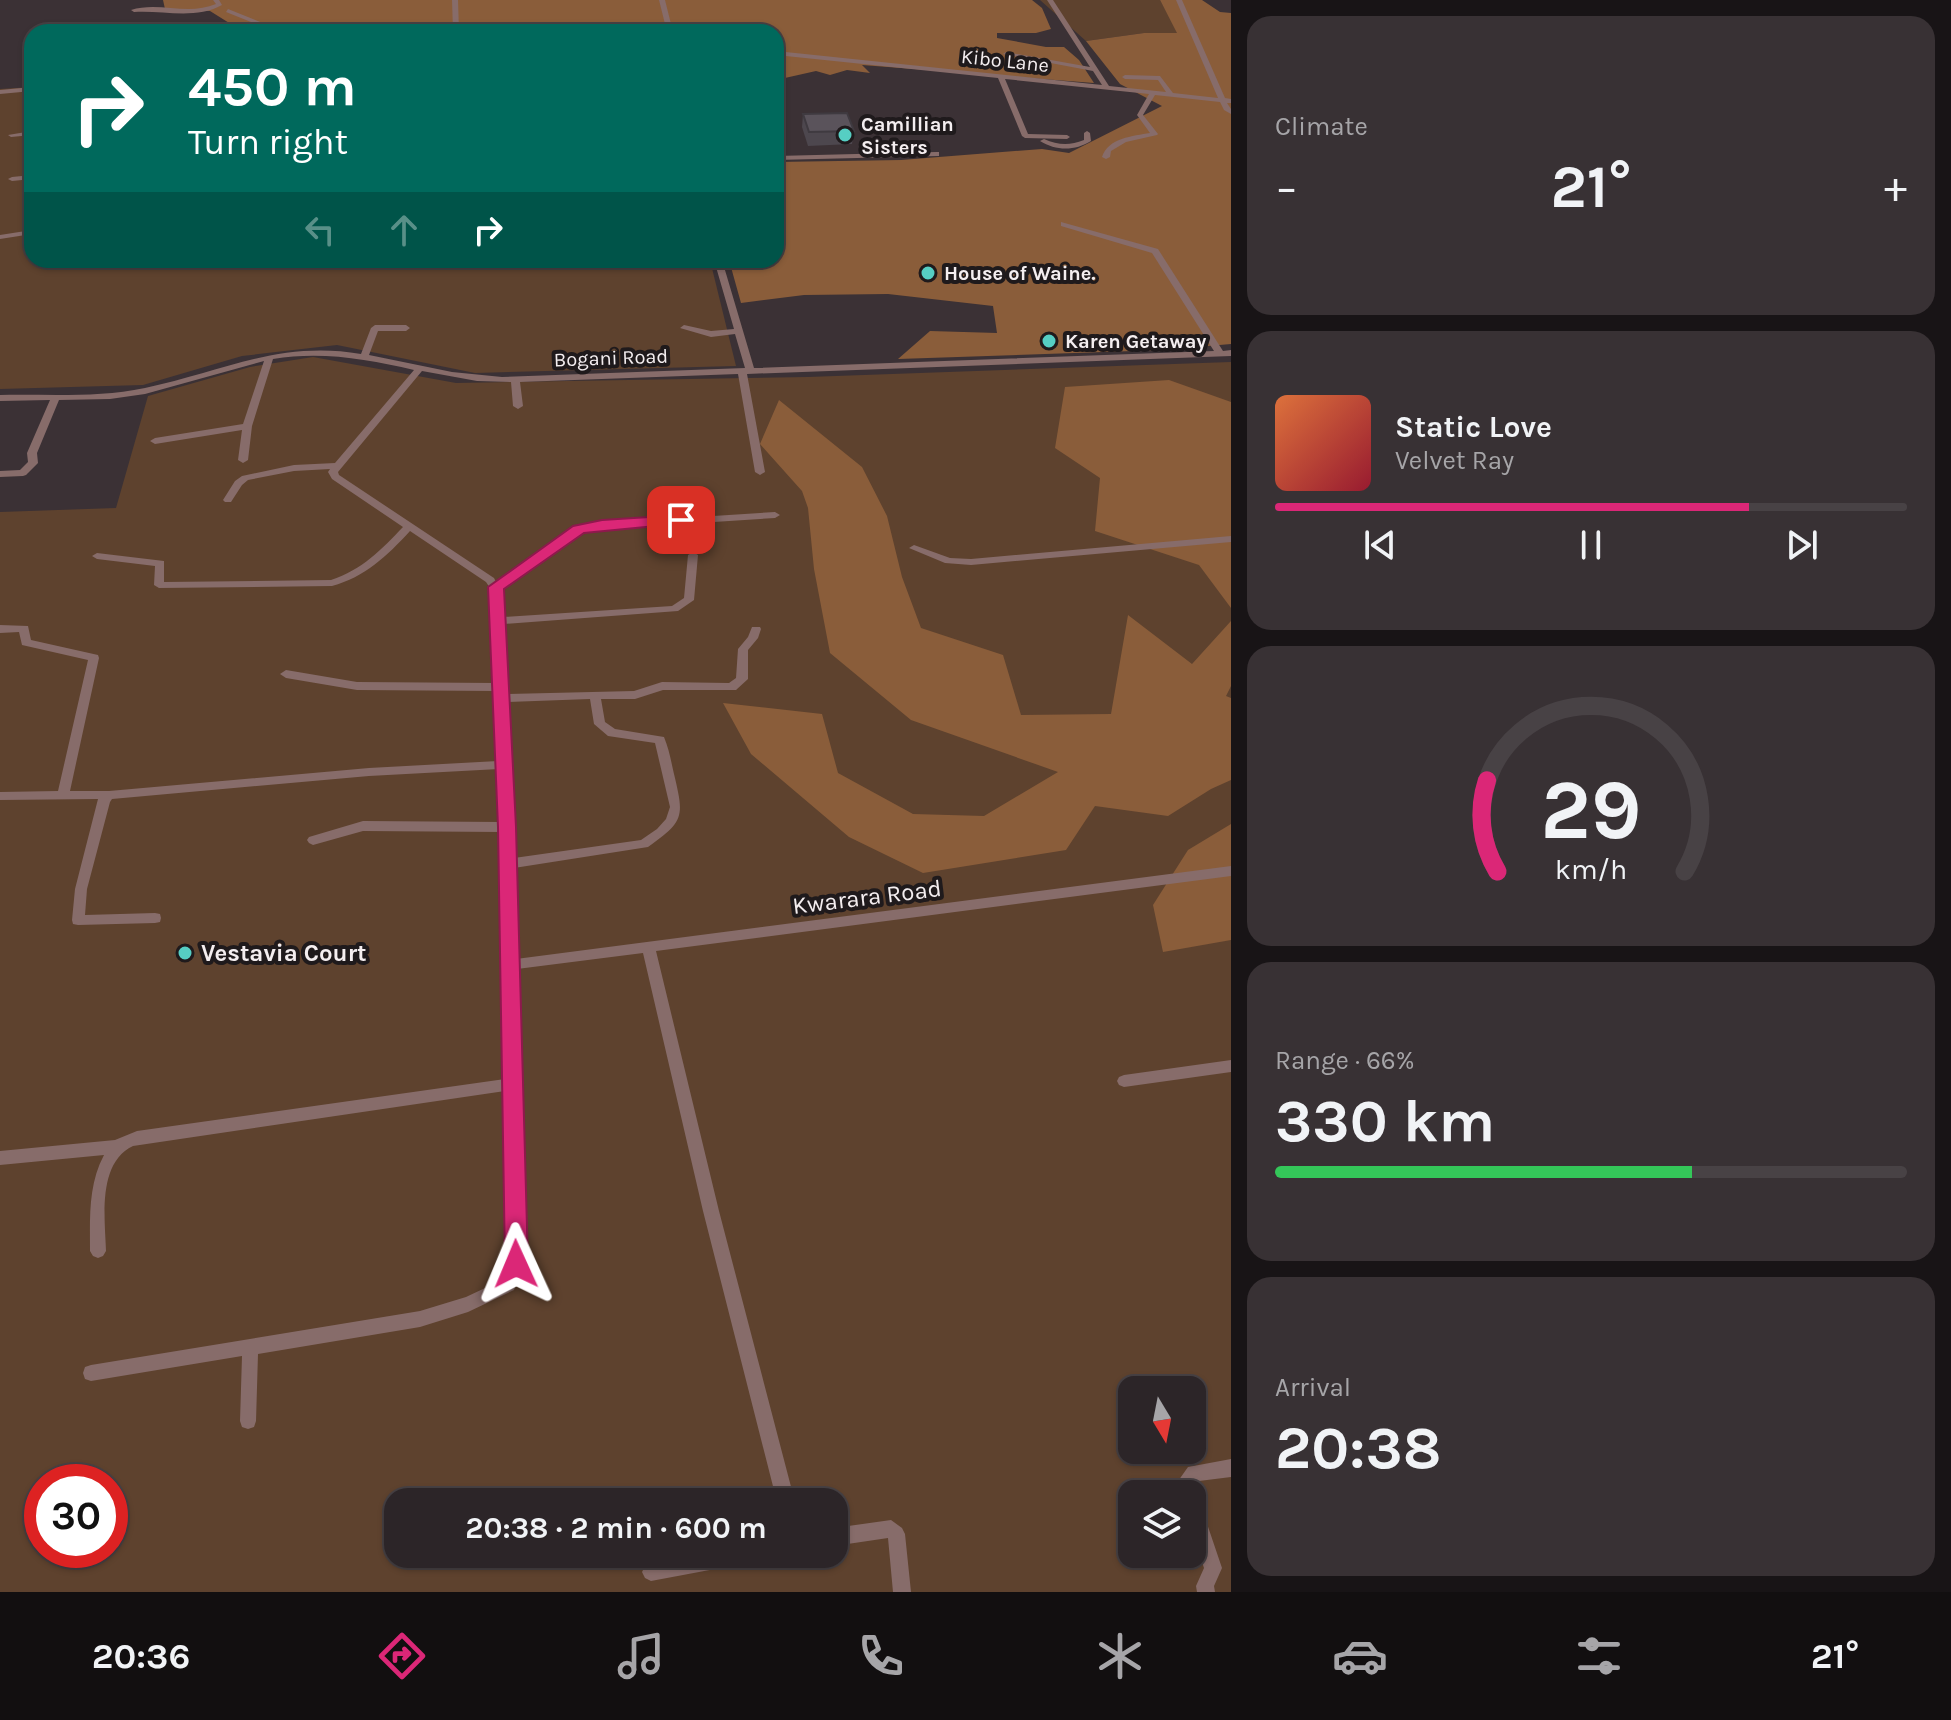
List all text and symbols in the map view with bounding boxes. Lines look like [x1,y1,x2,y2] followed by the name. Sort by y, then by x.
[960,45,1050,77] street label: Kibo Lane
[188,54,357,119] text: 450 m
[56,56,160,160] icon: right
[1275,111,1368,142] text: Climate
[861,113,954,159] place label: Camillian Sisters
[188,121,348,163] text: Turn right
[836,126,854,144] marker: Camillian Sisters
[1551,152,1632,222] text: 21°
[1275,162,1298,213] text: −
[1884,162,1907,213] text: +
[298,208,342,252] icon: left
[382,208,426,252] icon: ahead
[466,208,510,252] icon: right
[944,262,1096,285] place label: House of Waine.
[919,264,937,282] marker: House of Waine.
[1065,330,1206,353] place label: Karen Getaway
[1040,332,1058,350] marker: Karen Getaway
[553,345,669,371] street label: Bogani Road
[1395,409,1552,445] text: Static Love
[1395,445,1514,476] text: Velvet Ray
[647,486,715,554] pin
[659,498,703,542] icon: arrive
[1358,523,1402,567] icon: previous
[1569,523,1613,567] icon: pause
[1780,523,1824,567] icon: next
[1540,762,1642,859] text: 29
[1555,853,1627,886] text: km/h
[791,874,943,920] street label: Kwarara Road
[201,939,367,967] place label: Vestavia Court
[176,944,194,962] marker: Vestavia Court
[1275,1045,1415,1076] text: Range · 66%
[1275,1086,1495,1156] text: 330 km
[474,1222,558,1306] position arrow
[1275,1372,1351,1403] text: Arrival
[1118,1376,1206,1464] north arrow
[1118,1376,1206,1568] map controls
[1275,1413,1442,1483] text: 20:38
[24,1464,128,1568] speed limit sign: 30
[1118,1480,1206,1568] button: layers
[465,1510,767,1546] text: 20:38 · 2 min · 600 m
[374,1628,430,1684] icon: directions
[613,1628,669,1684] icon: music
[853,1628,909,1684] icon: phone
[1092,1628,1148,1684] icon: climate
[1332,1628,1388,1684] icon: car
[1571,1628,1627,1684] icon: filters
[92,1635,190,1677] text: 20:36
[1811,1635,1859,1677] text: 21°

